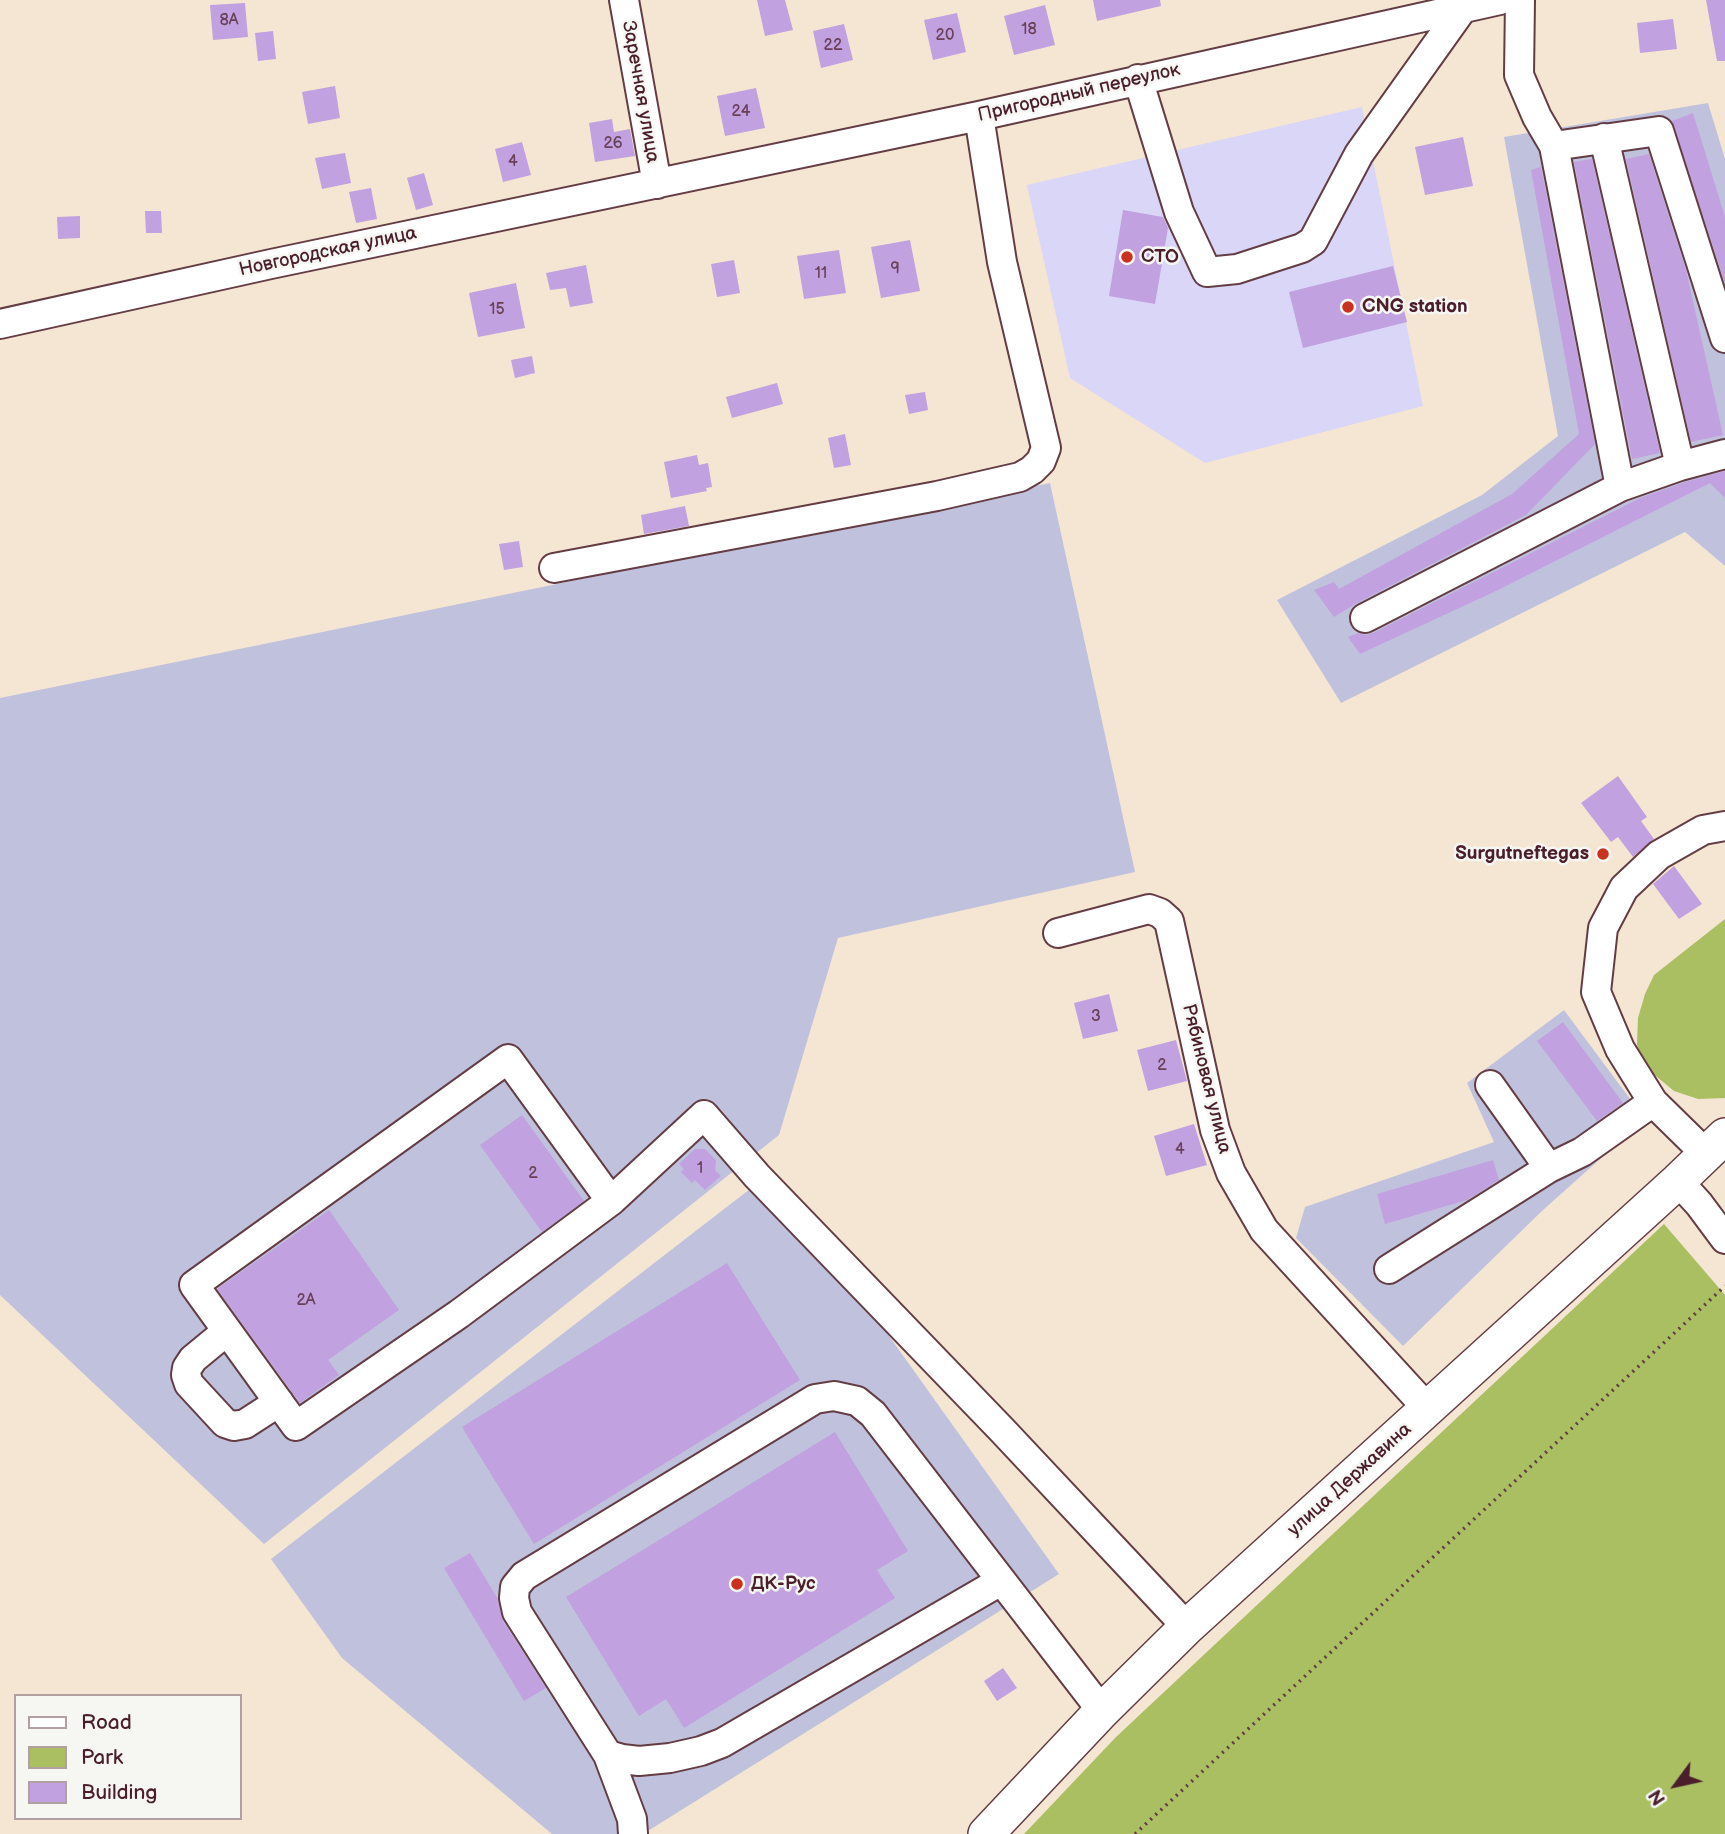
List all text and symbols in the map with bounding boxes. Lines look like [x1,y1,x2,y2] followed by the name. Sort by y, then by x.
[219,11,239,31] house number: 8А
[616,19,664,165] street label: Заречная улица
[1021,20,1037,40] house number: 18
[936,26,954,46] house number: 20
[824,36,842,56] house number: 22
[976,59,1182,127] street label: Пригородный переулок
[732,102,750,122] house number: 24
[603,134,623,154] house number: 26
[508,152,518,172] house number: 4
[237,222,419,282] street label: Новгородская улица
[1141,246,1179,268] place label: СТО
[1119,249,1135,265] marker: СТО
[890,259,900,279] house number: 9
[815,264,827,284] house number: 11
[1362,296,1468,318] place label: CNG station
[1340,299,1356,315] marker: CNG station
[489,300,505,320] house number: 15
[1455,843,1589,865] place label: Surgutneftegas
[1595,846,1611,862] marker: Surgutneftegas
[1176,1002,1236,1156] street label: Рябиновая улица
[1091,1007,1101,1027] house number: 3
[1157,1056,1167,1076] house number: 2
[1175,1140,1185,1160] house number: 4
[697,1159,703,1179] house number: 1
[528,1164,538,1184] house number: 2
[296,1291,316,1311] house number: 2А
[1283,1418,1417,1542] street label: улица Державина
[751,1573,816,1595] place label: ДК-Рус
[729,1576,745,1592] marker: ДК-Рус
[14,1694,242,1820] legend
[81,1710,132,1735] text: Road
[81,1745,123,1770] text: Park
[1641,1750,1711,1820] north arrow
[81,1780,157,1805] text: Building
[1644,1784,1672,1809] text: N

